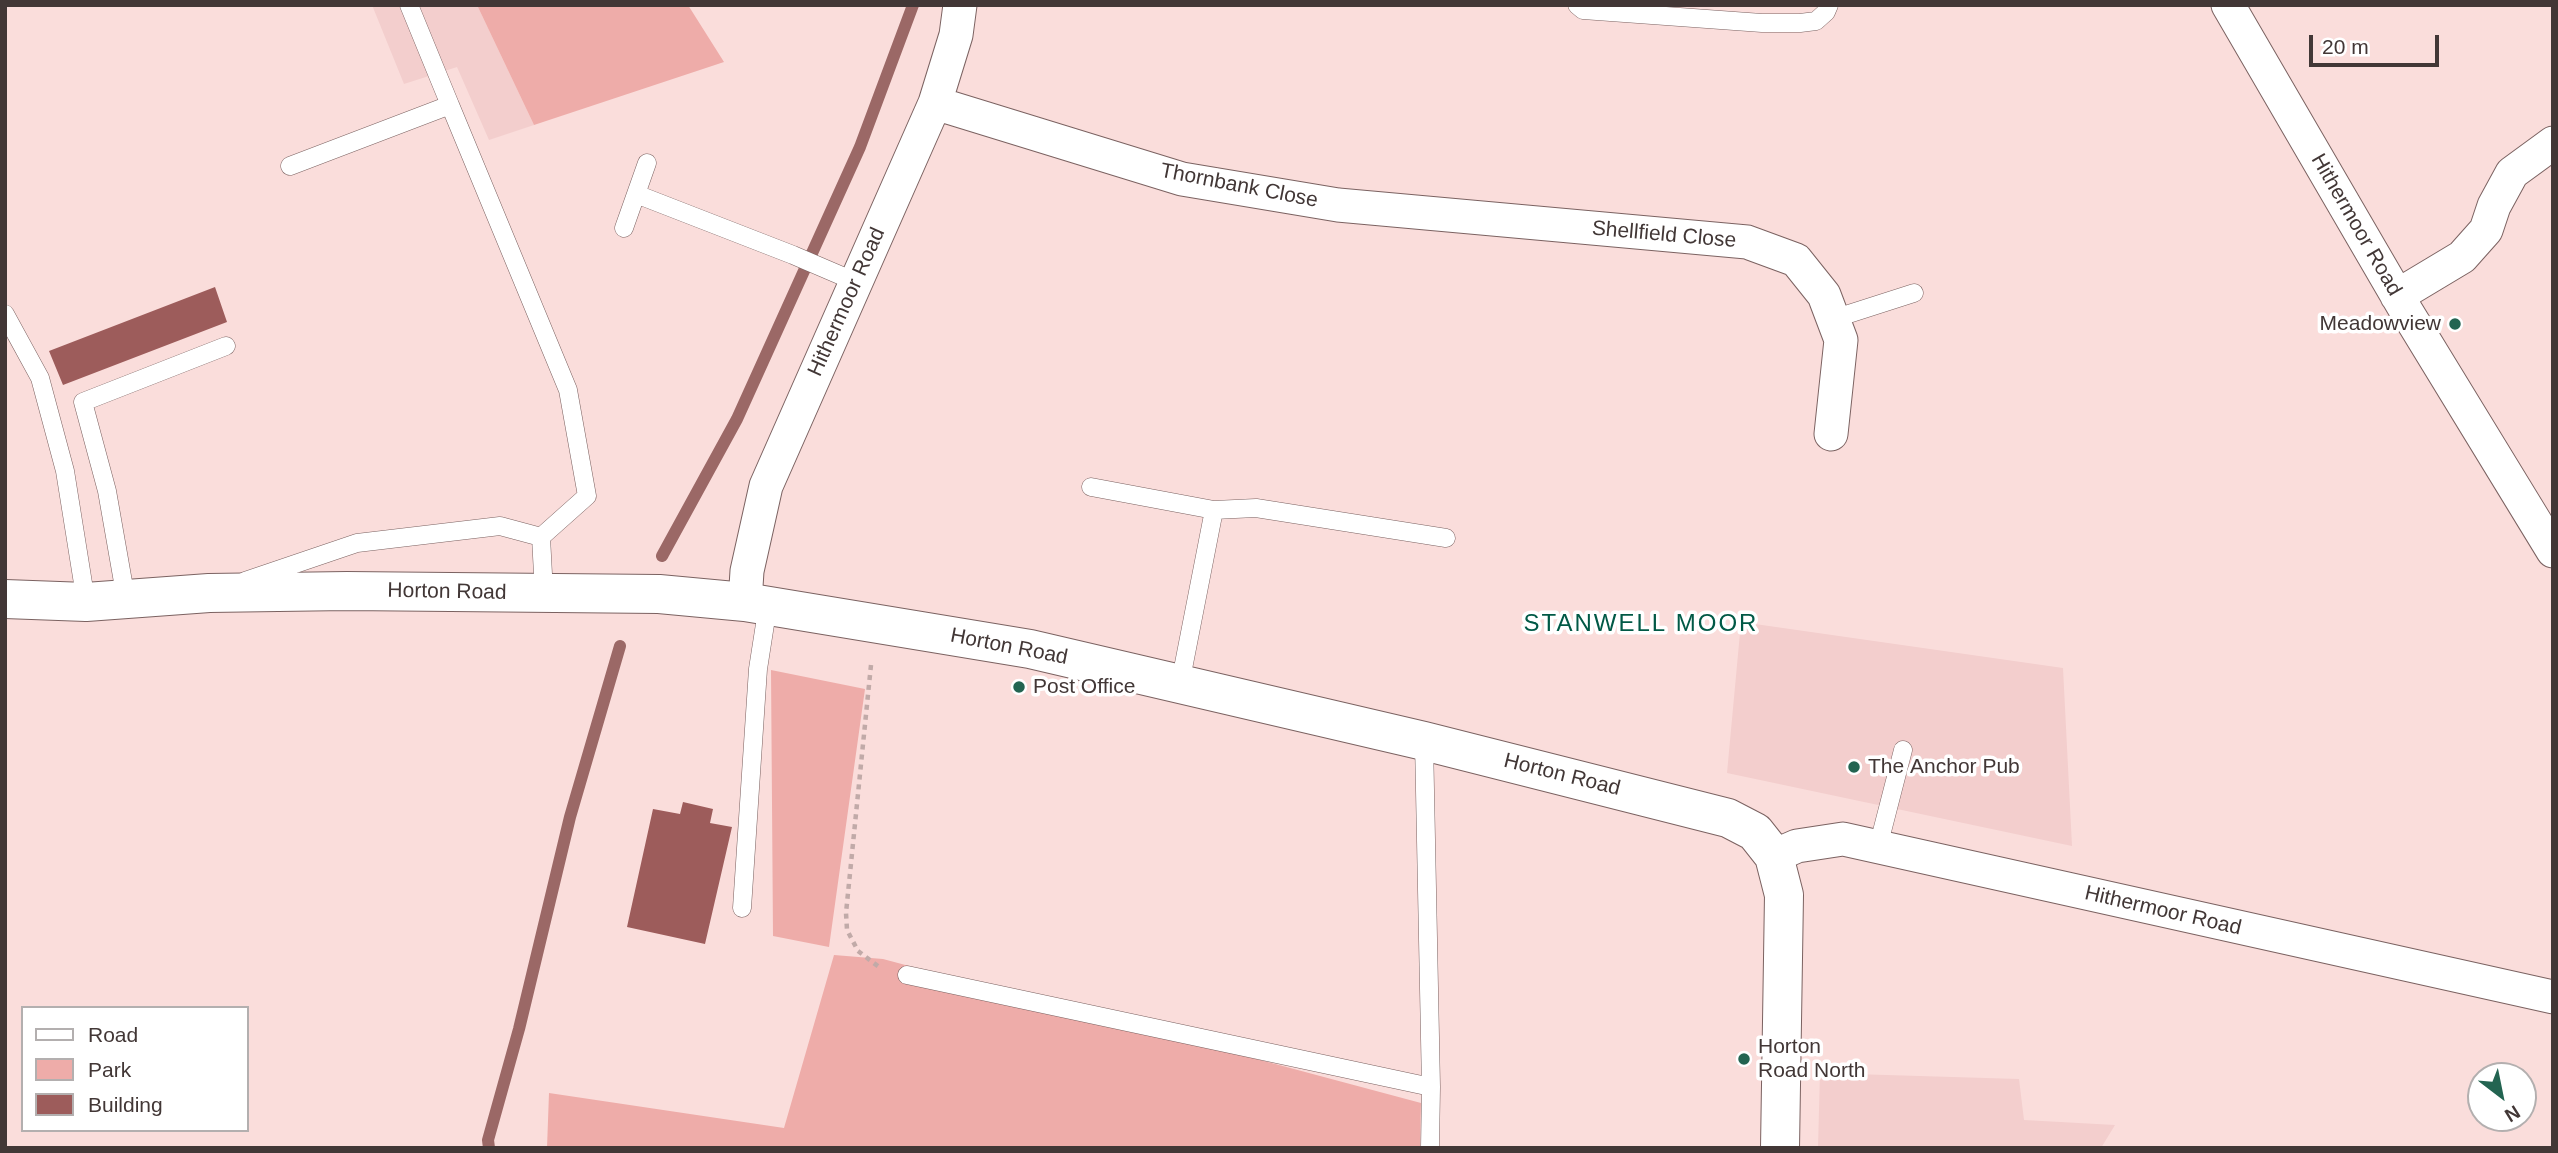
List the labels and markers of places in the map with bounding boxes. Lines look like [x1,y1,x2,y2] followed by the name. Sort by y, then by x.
[2320,311,2441,337] place label: Meadowview
[2447,316,2463,332] marker: Meadowview
[1033,674,1135,700] place label: Post Office
[1011,679,1027,695] marker: Post Office
[1868,754,2020,780] place label: The Anchor Pub
[1846,759,1862,775] marker: The Anchor Pub
[1758,1034,1865,1084] place label: Horton Road North
[1736,1051,1752,1067] marker: Horton Road North

